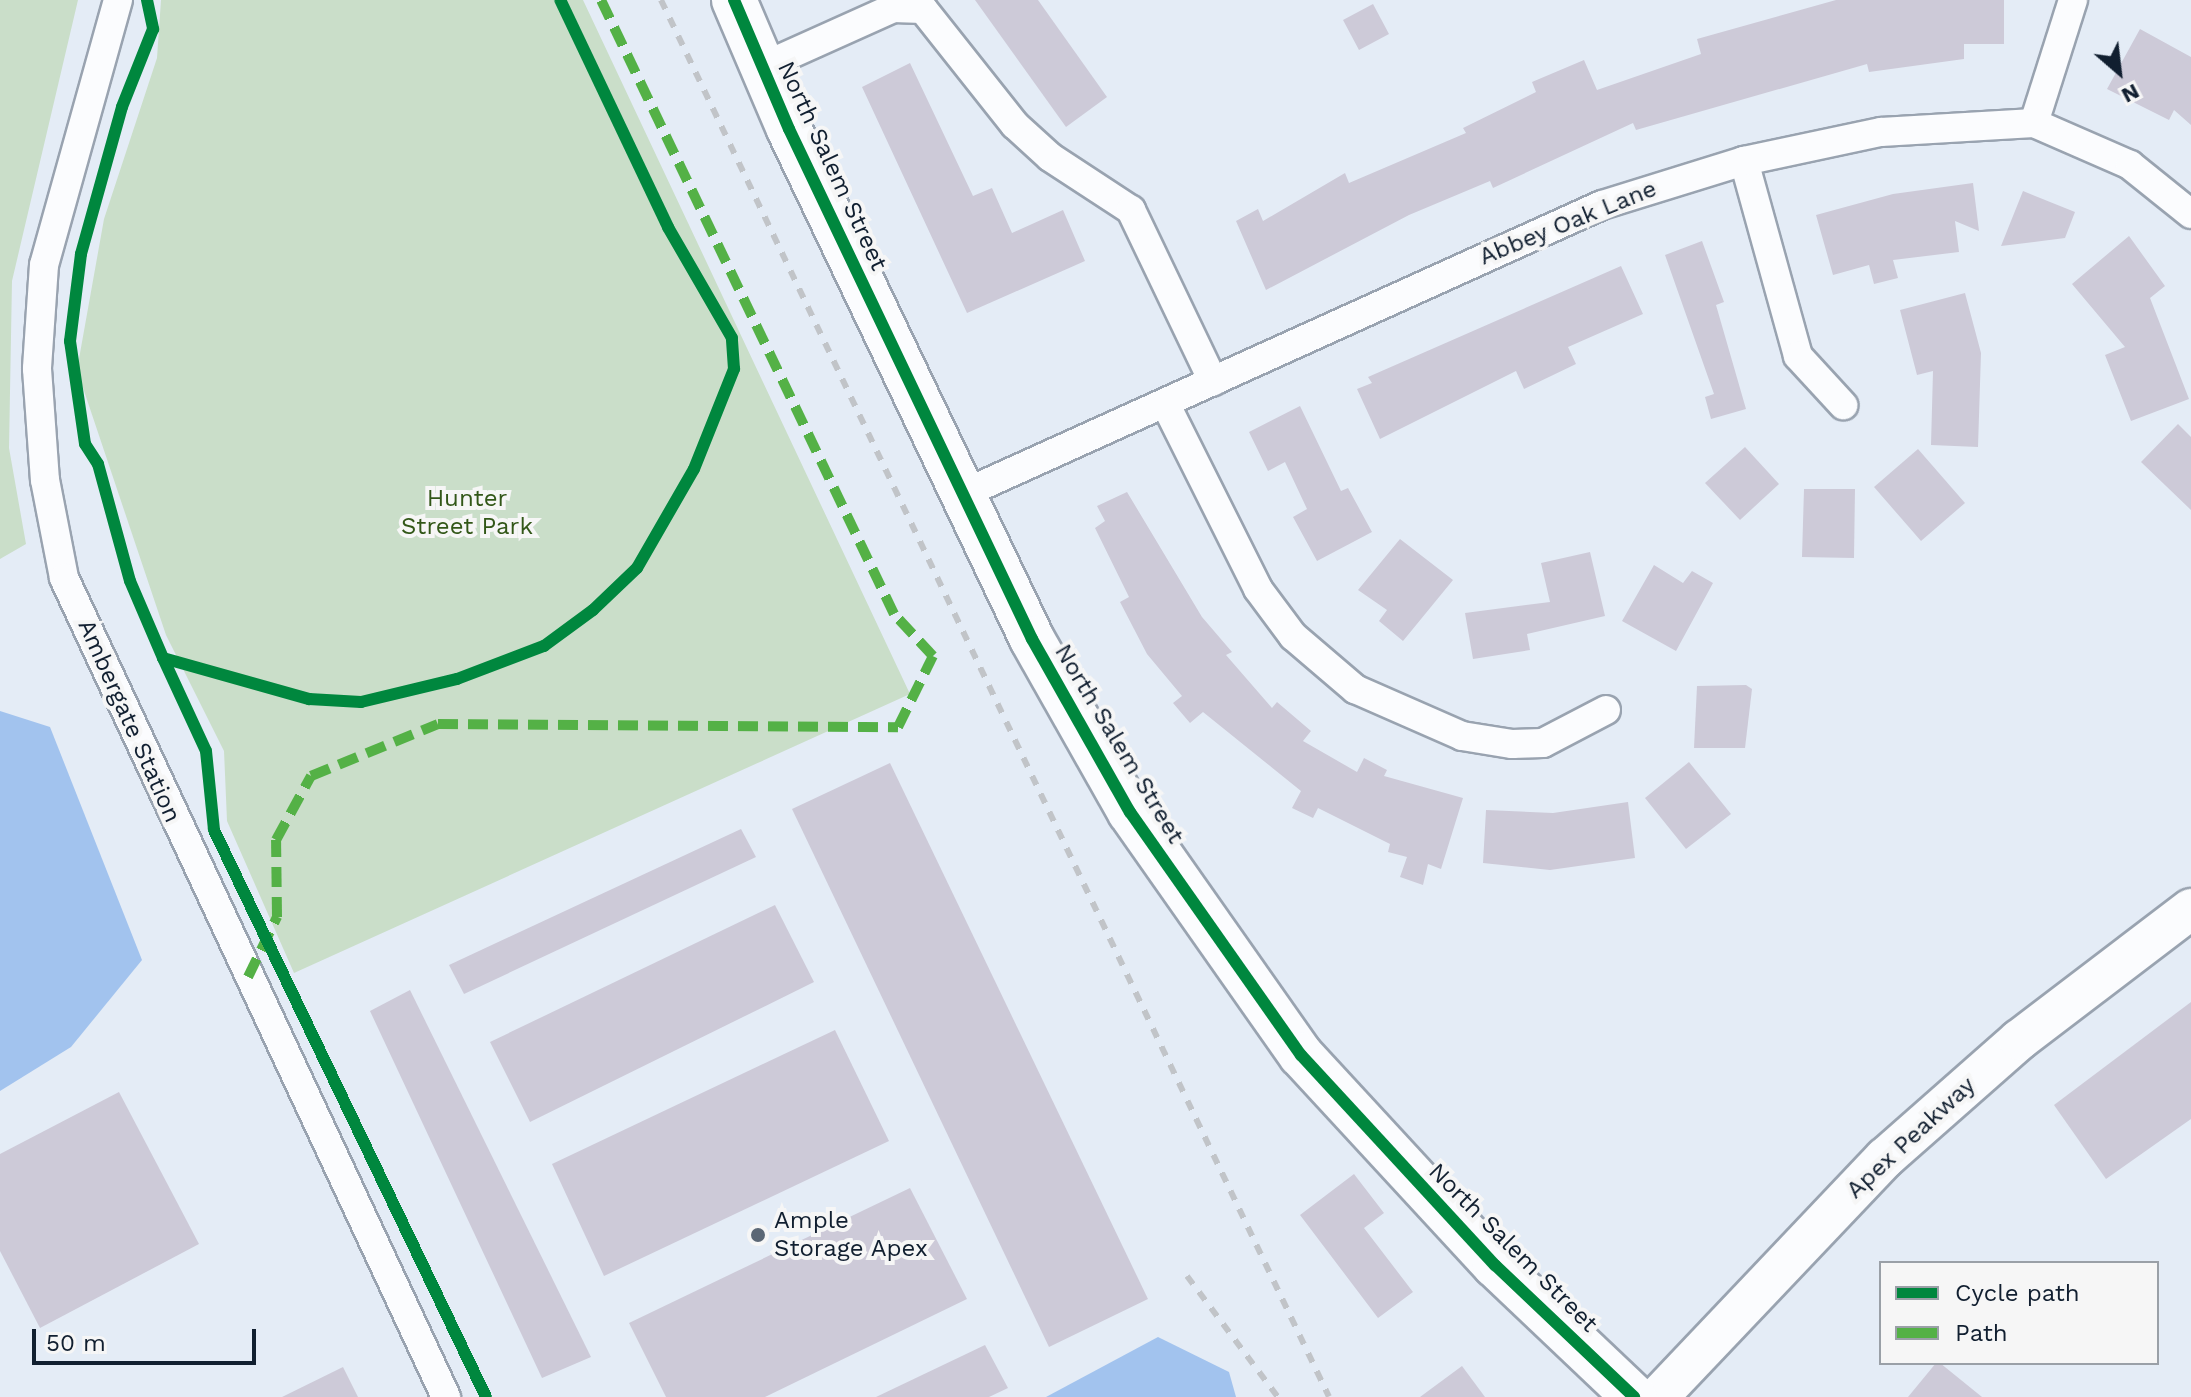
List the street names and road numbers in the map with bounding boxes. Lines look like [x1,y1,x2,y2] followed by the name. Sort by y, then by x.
[771,57,893,275] street label: North Salem Street
[1475,174,1661,272] street label: Abbey Oak Lane
[71,615,187,827] street label: Ambergate Station
[1048,639,1190,849] street label: North Salem Street
[1841,1071,1981,1205] street label: Apex Peakway
[1422,1157,1604,1339] street label: North Salem Street

